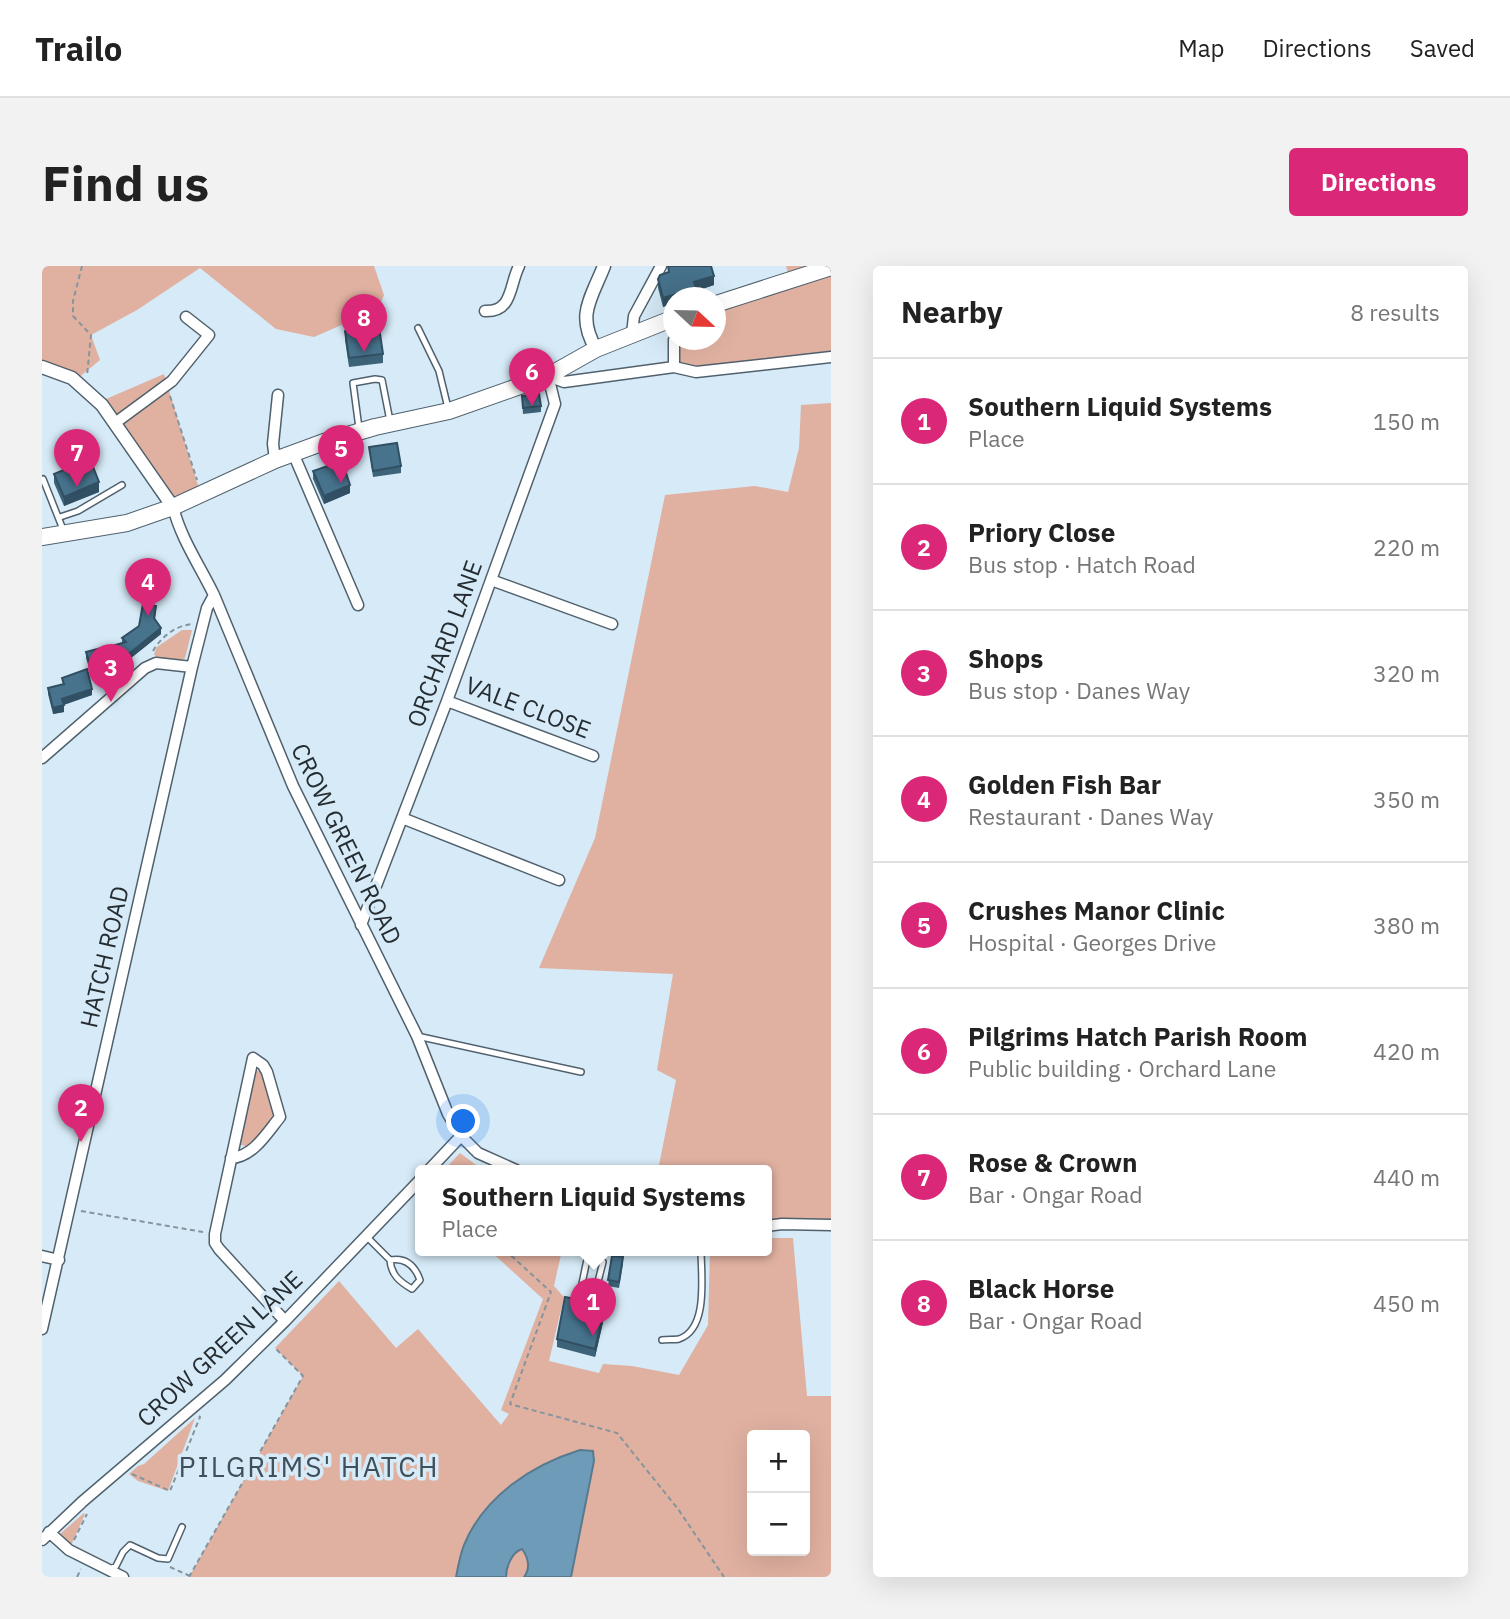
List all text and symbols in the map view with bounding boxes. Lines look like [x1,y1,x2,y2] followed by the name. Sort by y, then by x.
[35,27,122,70] text: Trailo
[1178,32,1224,64] text: Map
[1262,32,1372,64] text: Directions
[1410,32,1475,64] text: Saved
[1289,148,1468,216] button: Directions
[42,151,209,214] text: Find us
[663,287,726,350] north arrow
[901,292,1003,331] text: Nearby
[341,294,387,352] pin: 8
[1350,297,1440,327] text: 8 results
[509,348,555,406] pin: 6
[968,389,1272,423] text: Southern Liquid Systems
[917,406,931,436] text: 1
[1373,406,1440,436] text: 150 m
[968,423,1025,453] text: Place
[318,425,364,483] pin: 5
[54,429,100,487] pin: 7
[968,515,1115,549] text: Priory Close
[917,532,931,562] text: 2
[1373,532,1440,562] text: 220 m
[968,549,1196,579] text: Bus stop · Hatch Road
[399,556,489,732] street label: ORCHARD LANE
[125,558,171,616] pin: 4
[968,641,1043,675] text: Shops
[88,644,134,702] pin: 3
[917,658,931,688] text: 3
[1373,658,1440,688] text: 320 m
[461,669,596,746] street label: VALE CLOSE
[968,675,1190,705] text: Bus stop · Danes Way
[284,738,409,949] street label: CROW GREEN ROAD
[968,767,1161,801] text: Golden Fish Bar
[917,784,931,814] text: 4
[1373,784,1440,814] text: 350 m
[968,801,1214,831] text: Restaurant · Danes Way
[72,883,136,1031] street label: HATCH ROAD
[968,893,1225,927] text: Crushes Manor Clinic
[917,910,931,940] text: 5
[1373,910,1440,940] text: 380 m
[968,927,1216,957] text: Hospital · Georges Drive
[968,1019,1307,1053] text: Pilgrims Hatch Parish Room
[917,1036,931,1066] text: 6
[1373,1036,1440,1066] text: 420 m
[968,1053,1276,1083] text: Public building · Orchard Lane
[58,1084,104,1142] pin: 2
[446,1104,480,1138] your location
[968,1145,1138,1179] text: Rose & Crown
[917,1162,931,1192] text: 7
[1373,1162,1440,1192] text: 440 m
[415,1165,772,1256] popup
[441,1179,746,1213] text: Southern Liquid Systems
[968,1179,1143,1209] text: Bar · Ongar Road
[441,1213,498,1243] text: Place
[130,1263,309,1433] street label: CROW GREEN LANE
[968,1271,1114,1305] text: Black Horse
[570,1278,616,1336] pin: 1
[917,1288,931,1318] text: 8
[1373,1288,1440,1318] text: 450 m
[968,1305,1143,1335] text: Bar · Ongar Road
[747,1430,810,1556] map controls
[747,1430,810,1493] button: +
[179,1448,439,1485] district label: PILGRIMS' HATCH
[747,1493,810,1556] button: −

